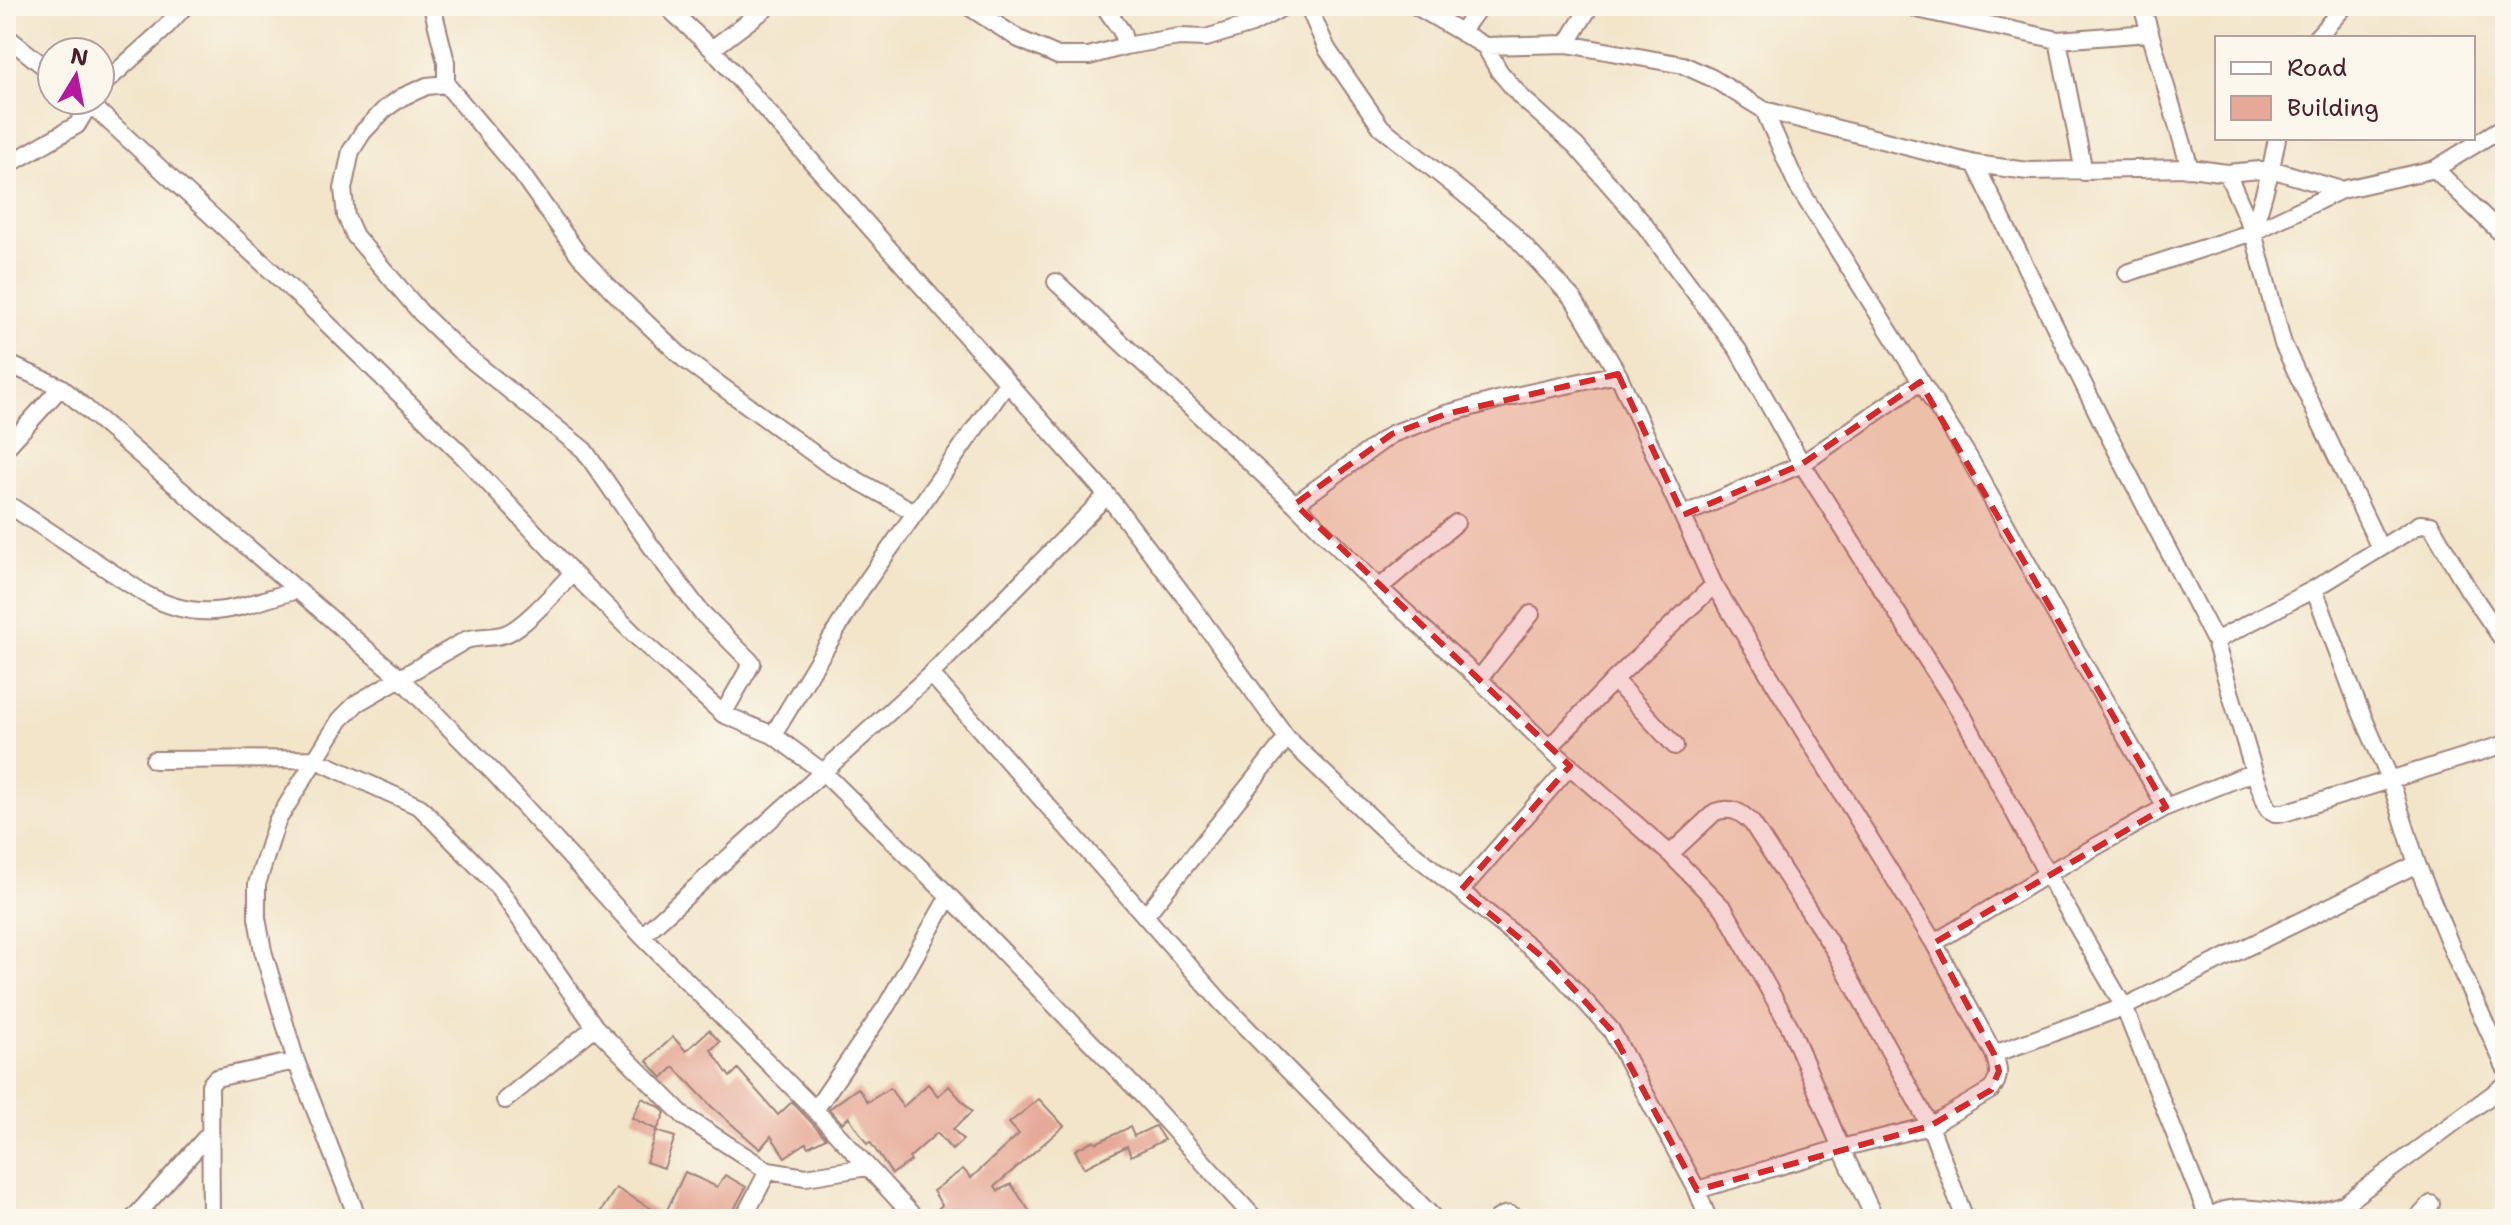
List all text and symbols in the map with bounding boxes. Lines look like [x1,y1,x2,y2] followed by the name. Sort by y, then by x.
[36,36,116,116] north arrow
[2215,36,2475,140] legend
[68,41,90,73] text: N
[2287,52,2347,84] text: Road
[2287,92,2379,124] text: Building

